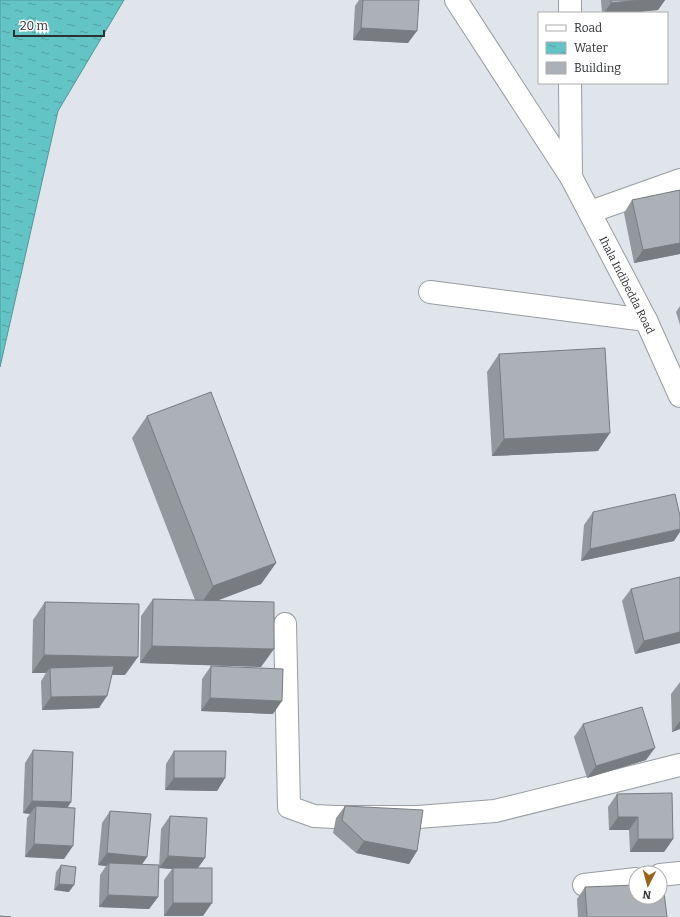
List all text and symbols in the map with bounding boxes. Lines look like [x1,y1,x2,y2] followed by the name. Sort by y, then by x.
[14,12,104,38] scale bar
[538,12,668,84] legend
[20,19,49,33] text: 20 m
[574,21,602,35] text: Road
[574,41,609,55] text: Water
[574,61,621,75] text: Building
[596,234,657,337] street label: Ihala Indibedda Road
[628,865,668,905] north arrow
[642,887,652,901] text: N

